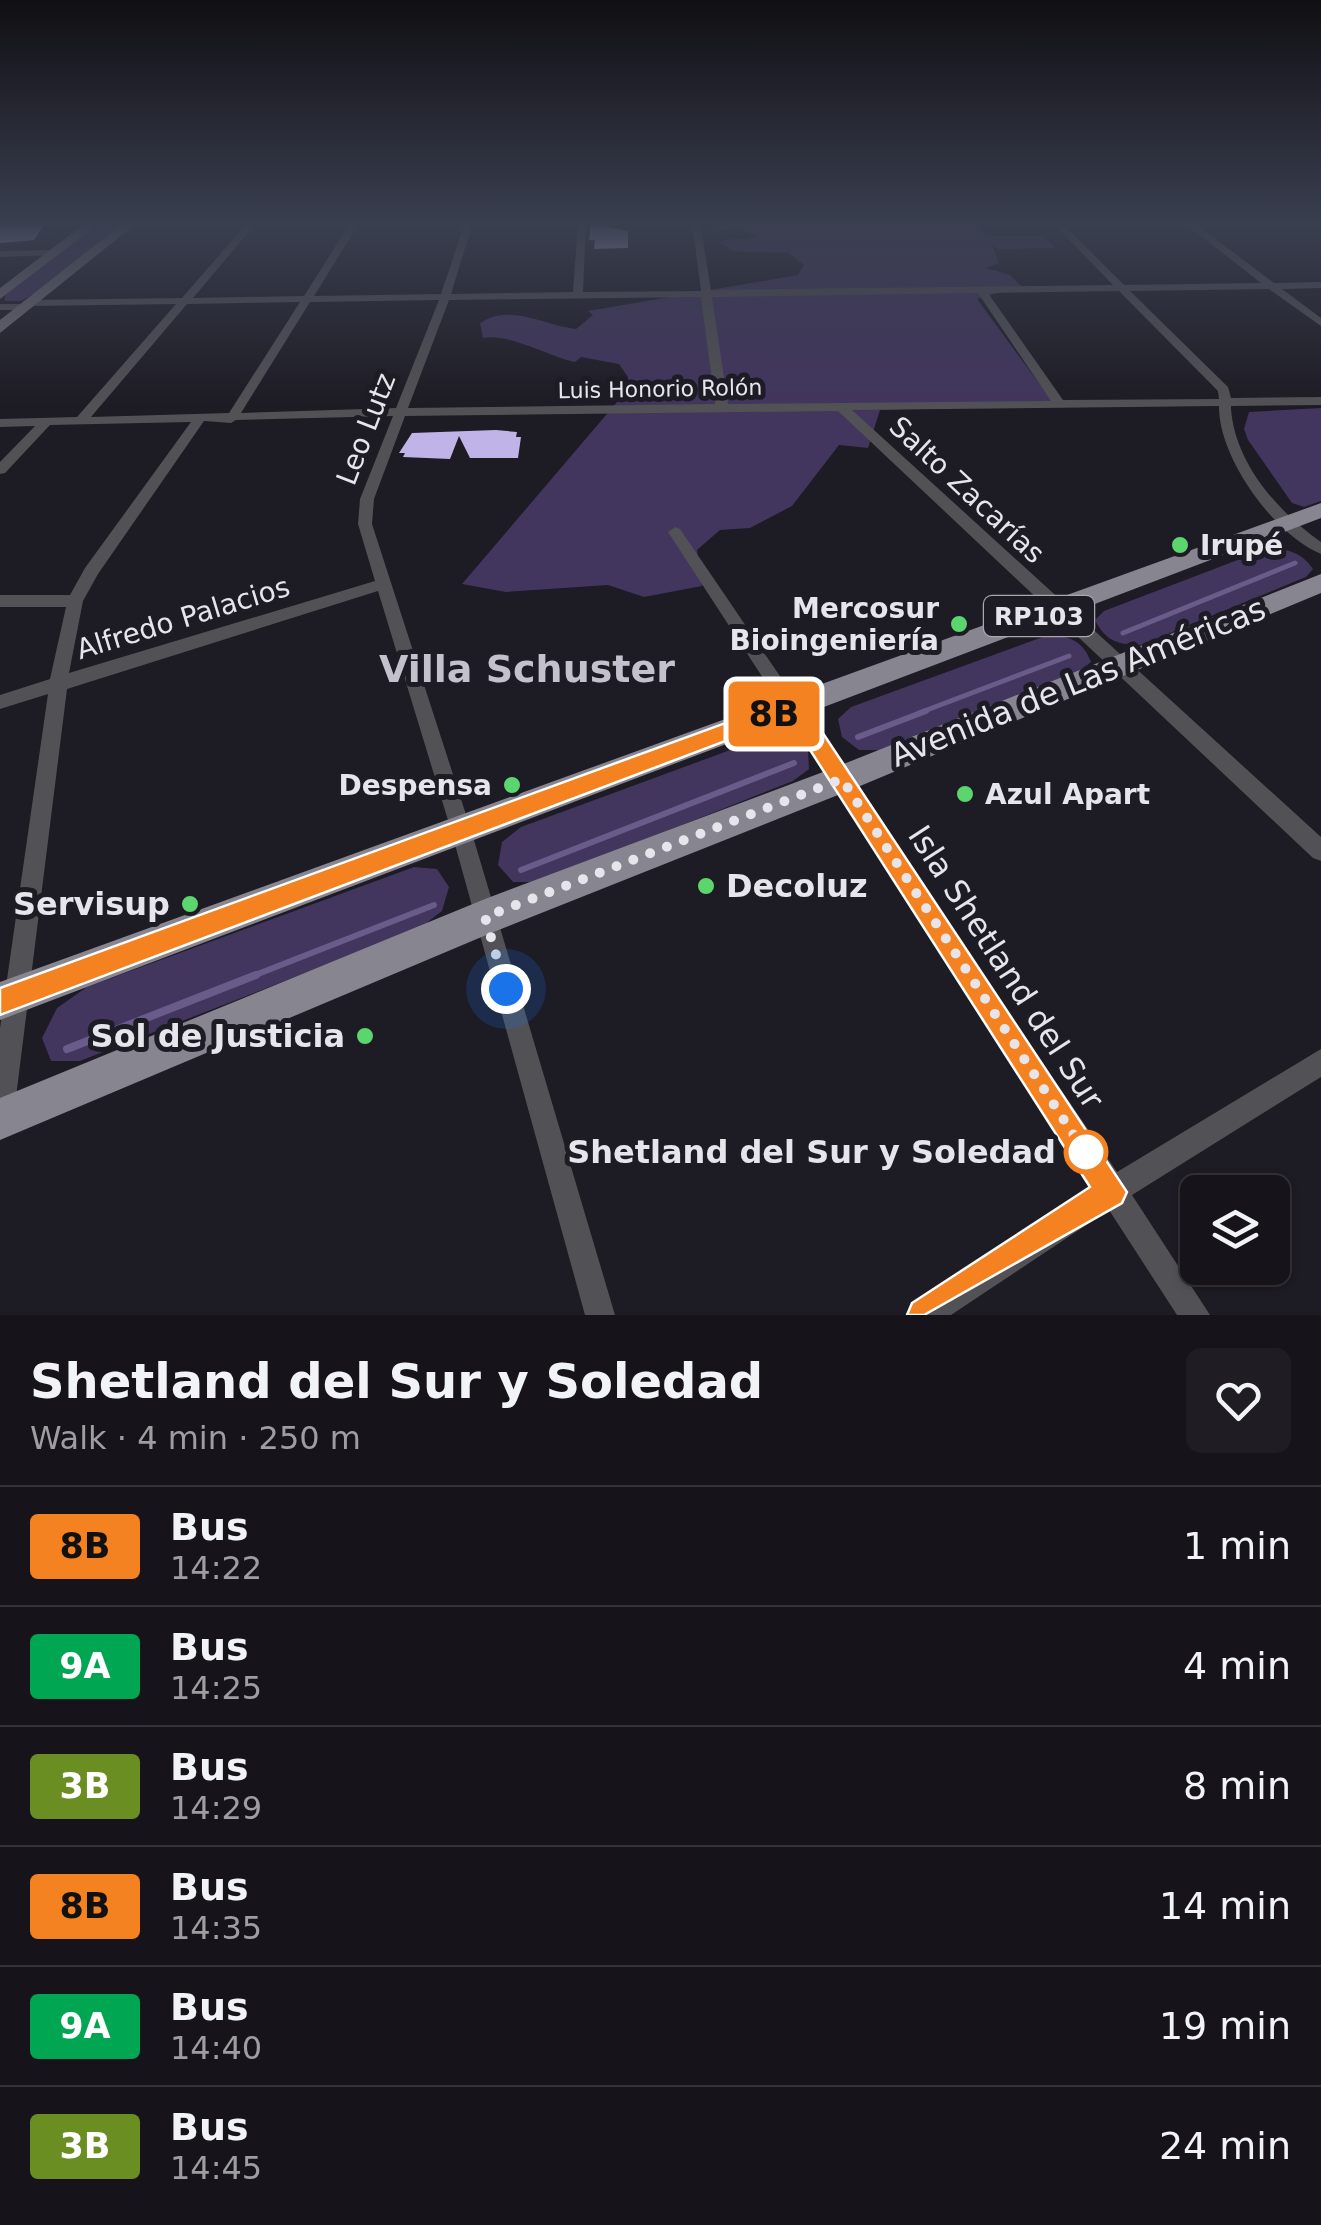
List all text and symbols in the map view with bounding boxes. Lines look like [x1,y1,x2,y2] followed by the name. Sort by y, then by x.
[330,369,402,489] street label: Leo Lutz
[557,375,763,403] street label: Luis Honorio Rolón
[883,410,1051,570] street label: Salto Zacarías
[1200,529,1283,562] place label: Irupé
[1169,534,1191,556] marker: Irupé
[72,570,294,666] street label: Alfredo Palacios
[885,589,1271,775] street label: Avenida de Las Américas
[729,592,939,657] place label: Mercosur Bioingeniería
[984,596,1094,636] road number: RP103
[948,613,970,635] marker: Mercosur Bioingeniería
[379,647,675,691] district label: Villa Schuster
[729,682,819,746] line badge: 8B
[748,694,800,734] text: 8B
[339,769,492,802] place label: Despensa
[501,774,523,796] marker: Despensa
[985,778,1150,811] place label: Azul Apart
[954,783,976,805] marker: Azul Apart
[900,818,1112,1116] street label: Isla Shetland del Sur
[726,867,868,905] place label: Decoluz
[695,875,717,897] marker: Decoluz
[13,885,170,923] place label: Servisup
[179,893,201,915] marker: Servisup
[481,964,531,1014] your location
[91,1017,345,1055] place label: Sol de Justicia
[354,1025,376,1047] marker: Sol de Justicia
[1065,1131,1107,1173] marker: Shetland del Sur y Soledad
[567,1133,1056,1171] place label: Shetland del Sur y Soledad
[1180,1175,1290,1285] map controls
[1180,1175,1290,1285] button: layers
[1186,1348,1291,1453] button: heart
[30,1353,763,1409] text: Shetland del Sur y Soledad
[30,1419,361,1457] text: Walk · 4 min · 250 m
[170,1505,249,1549] text: Bus
[1183,1524,1291,1568] text: 1 min
[59,1526,111,1566] text: 8B
[170,1549,262,1587] text: 14:22
[170,1625,249,1669] text: Bus
[1183,1644,1291,1688] text: 4 min
[59,1646,111,1686] text: 9A
[170,1669,262,1707] text: 14:25
[170,1745,249,1789] text: Bus
[1183,1764,1291,1808] text: 8 min
[59,1766,111,1806] text: 3B
[170,1789,262,1827] text: 14:29
[170,1865,249,1909] text: Bus
[1159,1884,1291,1928] text: 14 min
[59,1886,111,1926] text: 8B
[170,1909,262,1947] text: 14:35
[170,1985,249,2029] text: Bus
[1159,2004,1291,2048] text: 19 min
[59,2006,111,2046] text: 9A
[170,2029,262,2067] text: 14:40
[170,2105,249,2149] text: Bus
[1159,2124,1291,2168] text: 24 min
[59,2126,111,2166] text: 3B
[170,2149,262,2187] text: 14:45

